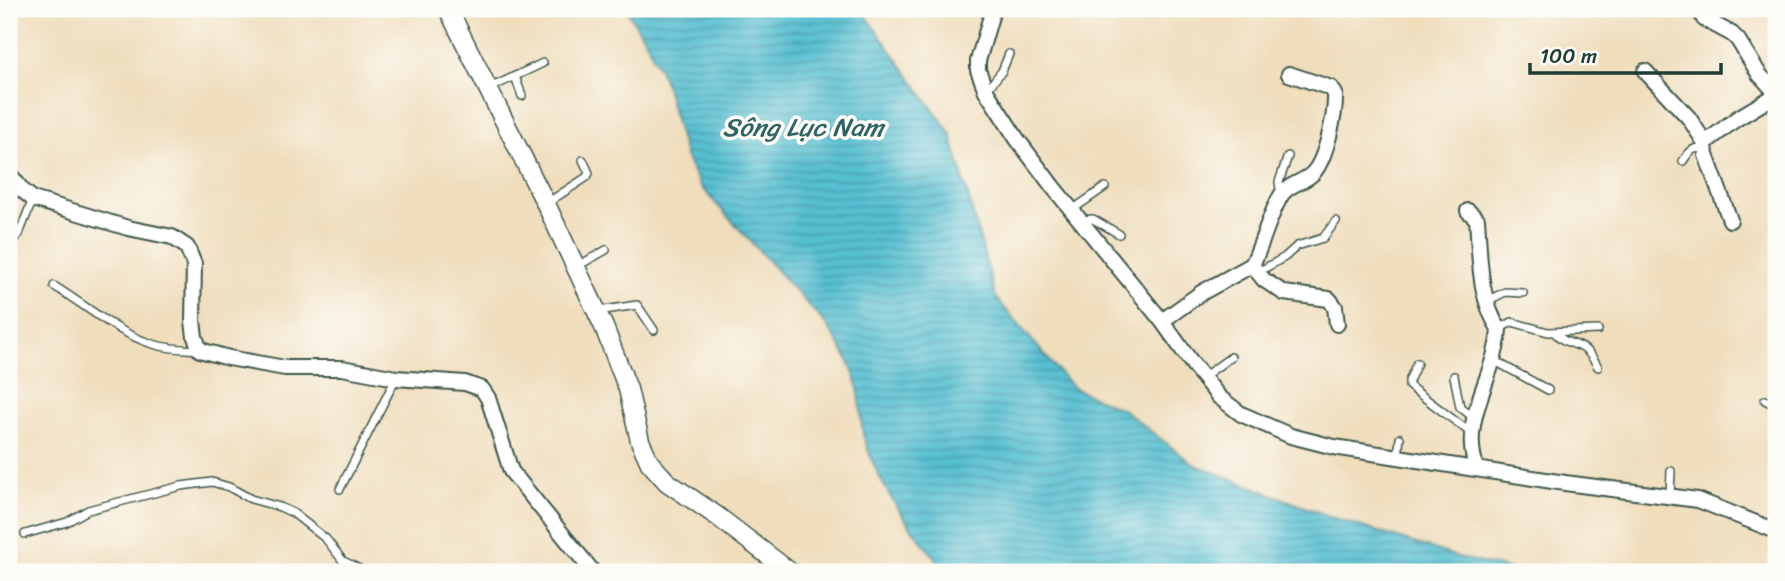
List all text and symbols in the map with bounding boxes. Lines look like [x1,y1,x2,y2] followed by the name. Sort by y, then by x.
[1530,32,1720,76] scale bar
[1540,37,1597,75] text: 100 m
[723,104,886,150] water label: Sông Lục Nam

